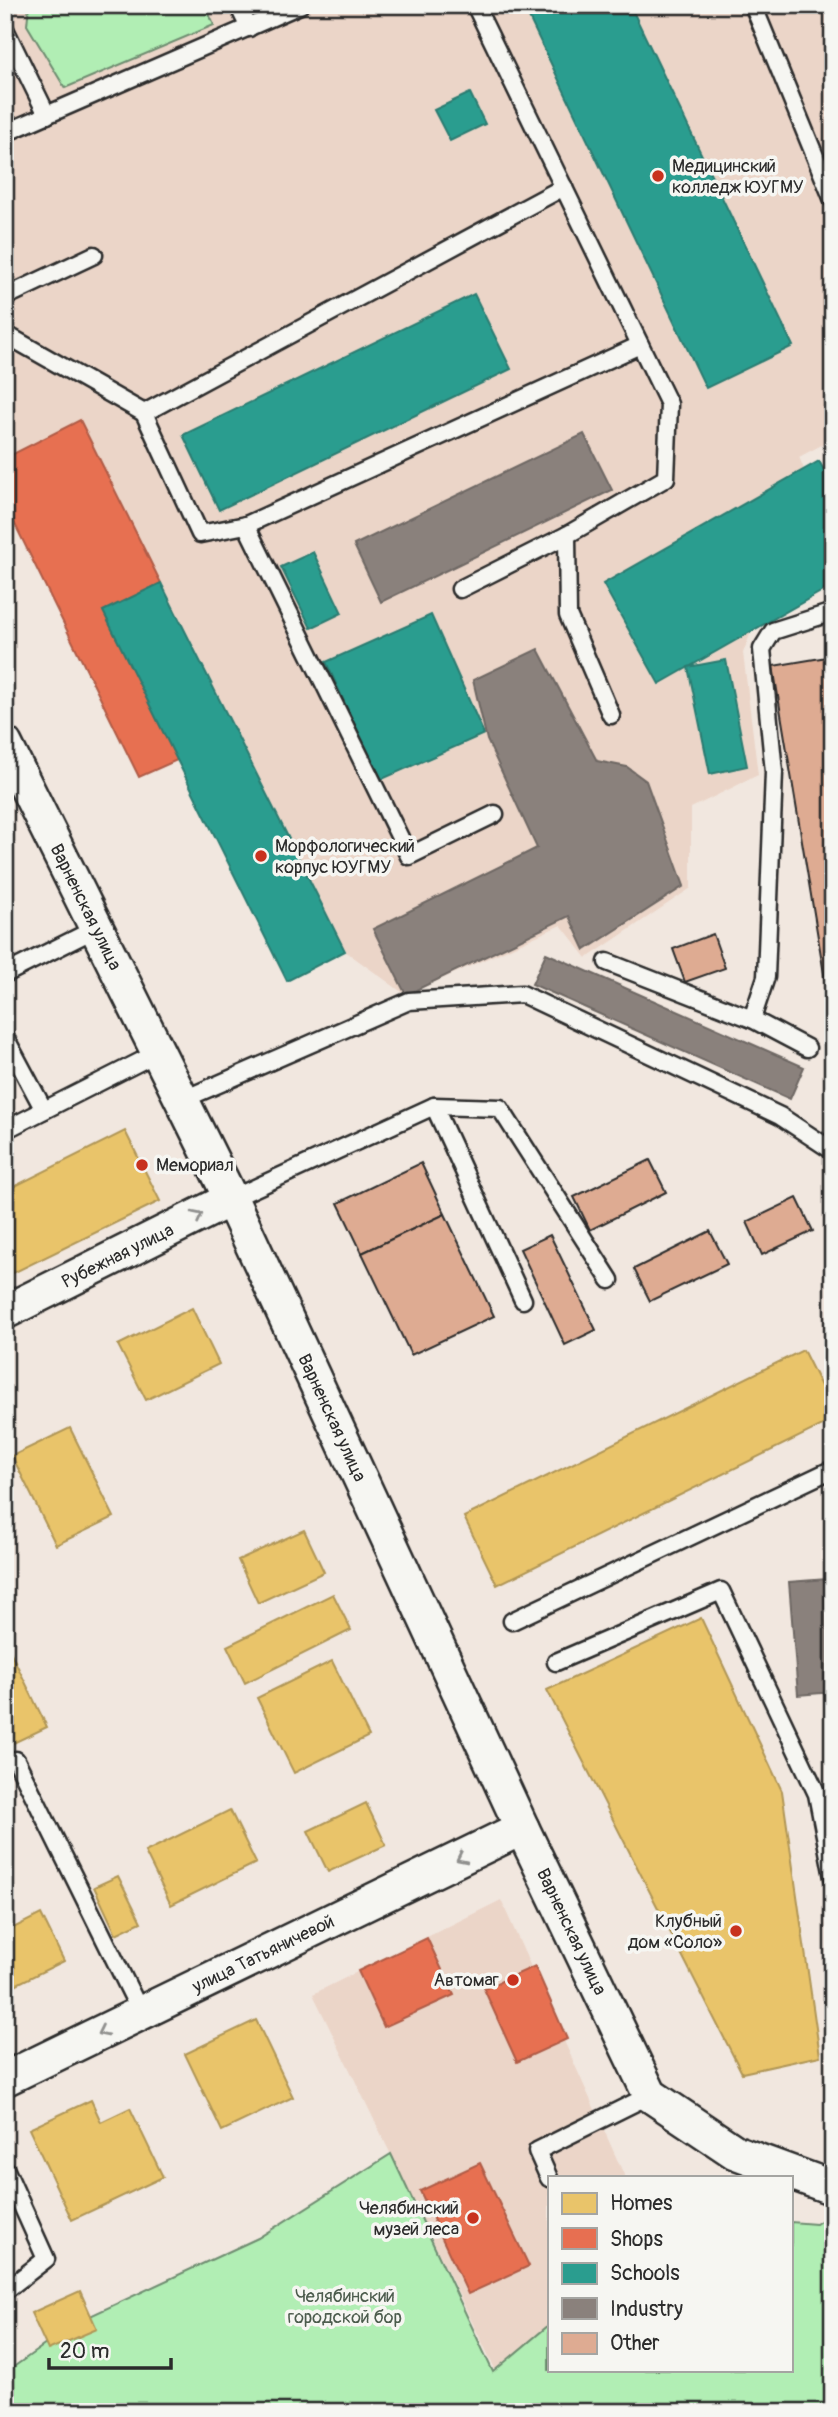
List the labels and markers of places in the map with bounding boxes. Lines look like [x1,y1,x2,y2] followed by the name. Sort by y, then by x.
[672,155,804,199] place label: Медицинский колледж ЮУГМУ
[650,168,666,184] marker: Медицинский колледж ЮУГМУ
[275,835,415,879] place label: Морфологический корпус ЮУГМУ
[253,848,269,864] marker: Морфологический корпус ЮУГМУ
[156,1154,234,1177] place label: Мемориал
[134,1157,150,1173] marker: Мемориал
[628,1910,722,1954] place label: Клубный дом «Соло»
[728,1923,744,1939] marker: Клубный дом «Соло»
[433,1969,499,1992] place label: Автомаг
[505,1972,521,1988] marker: Автомаг
[359,2197,459,2241] place label: Челябинский музей леса
[465,2210,481,2226] marker: Челябинский музей леса

